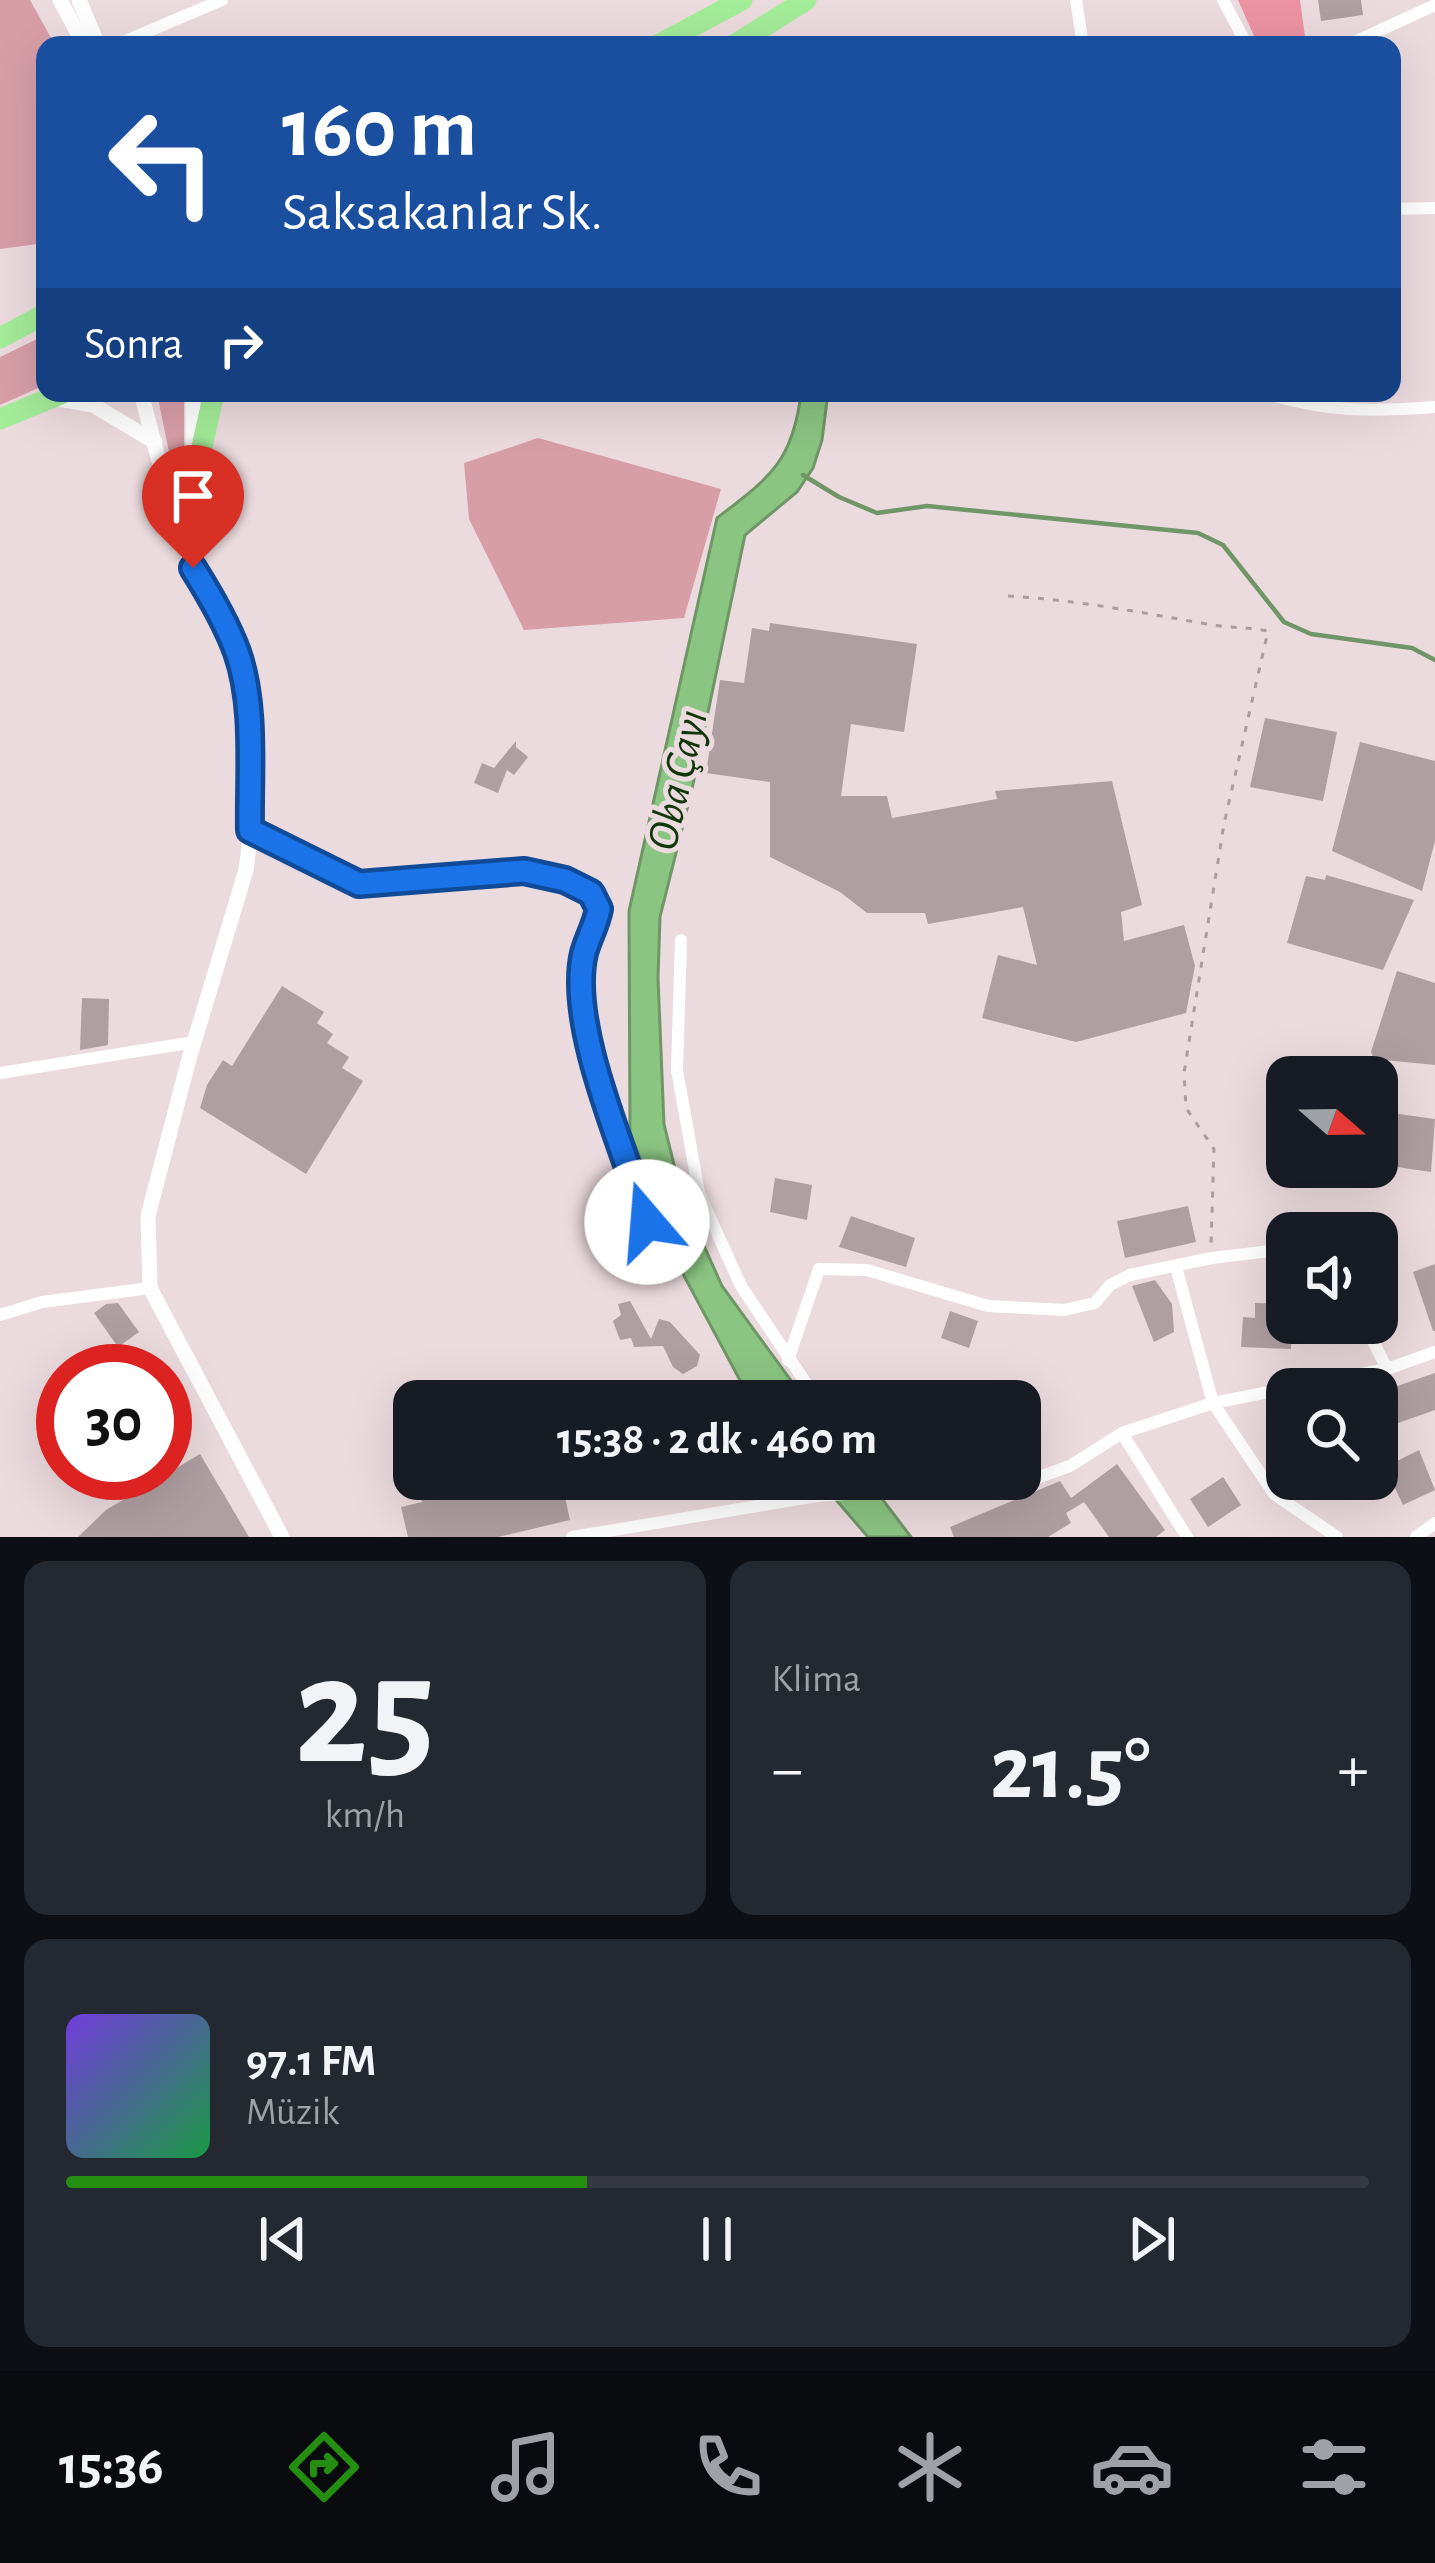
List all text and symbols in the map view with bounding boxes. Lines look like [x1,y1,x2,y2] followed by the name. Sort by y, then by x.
[84,84,240,240] icon: left
[282,88,477,172] text: 160 m
[282,186,603,240] text: Saksakanlar Sk.
[208,312,274,378] icon: right
[84,322,184,367] text: Sonra
[142,445,244,568] pin
[160,463,226,529] icon: arrive
[640,705,716,855] water label: Oba Çayı
[1266,1056,1398,1188] north arrow
[1266,1056,1398,1500] map controls
[584,1159,710,1285] position arrow
[1266,1212,1398,1344] button: sound
[36,1344,192,1500] speed limit sign: 30
[1266,1368,1398,1500] button: search
[557,1417,877,1462] text: 15:38 · 2 dk · 460 m
[294,1636,435,1792] text: 25
[772,1660,861,1699] text: Klima
[990,1725,1151,1815] text: 21.5°
[772,1737,803,1803] text: −
[1337,1737,1369,1803] text: +
[325,1796,405,1835] text: km/h
[246,2039,376,2084] text: 97.1 FM
[246,2093,339,2132] text: Müzik
[250,2206,316,2272] icon: previous
[684,2206,750,2272] icon: pause
[1119,2206,1185,2272] icon: next
[282,2425,366,2509] icon: directions
[484,2425,568,2509] icon: music
[686,2425,770,2509] icon: phone
[888,2425,972,2509] icon: climate
[1090,2425,1174,2509] icon: car
[1292,2425,1376,2509] icon: filters
[59,2440,164,2494] text: 15:36

